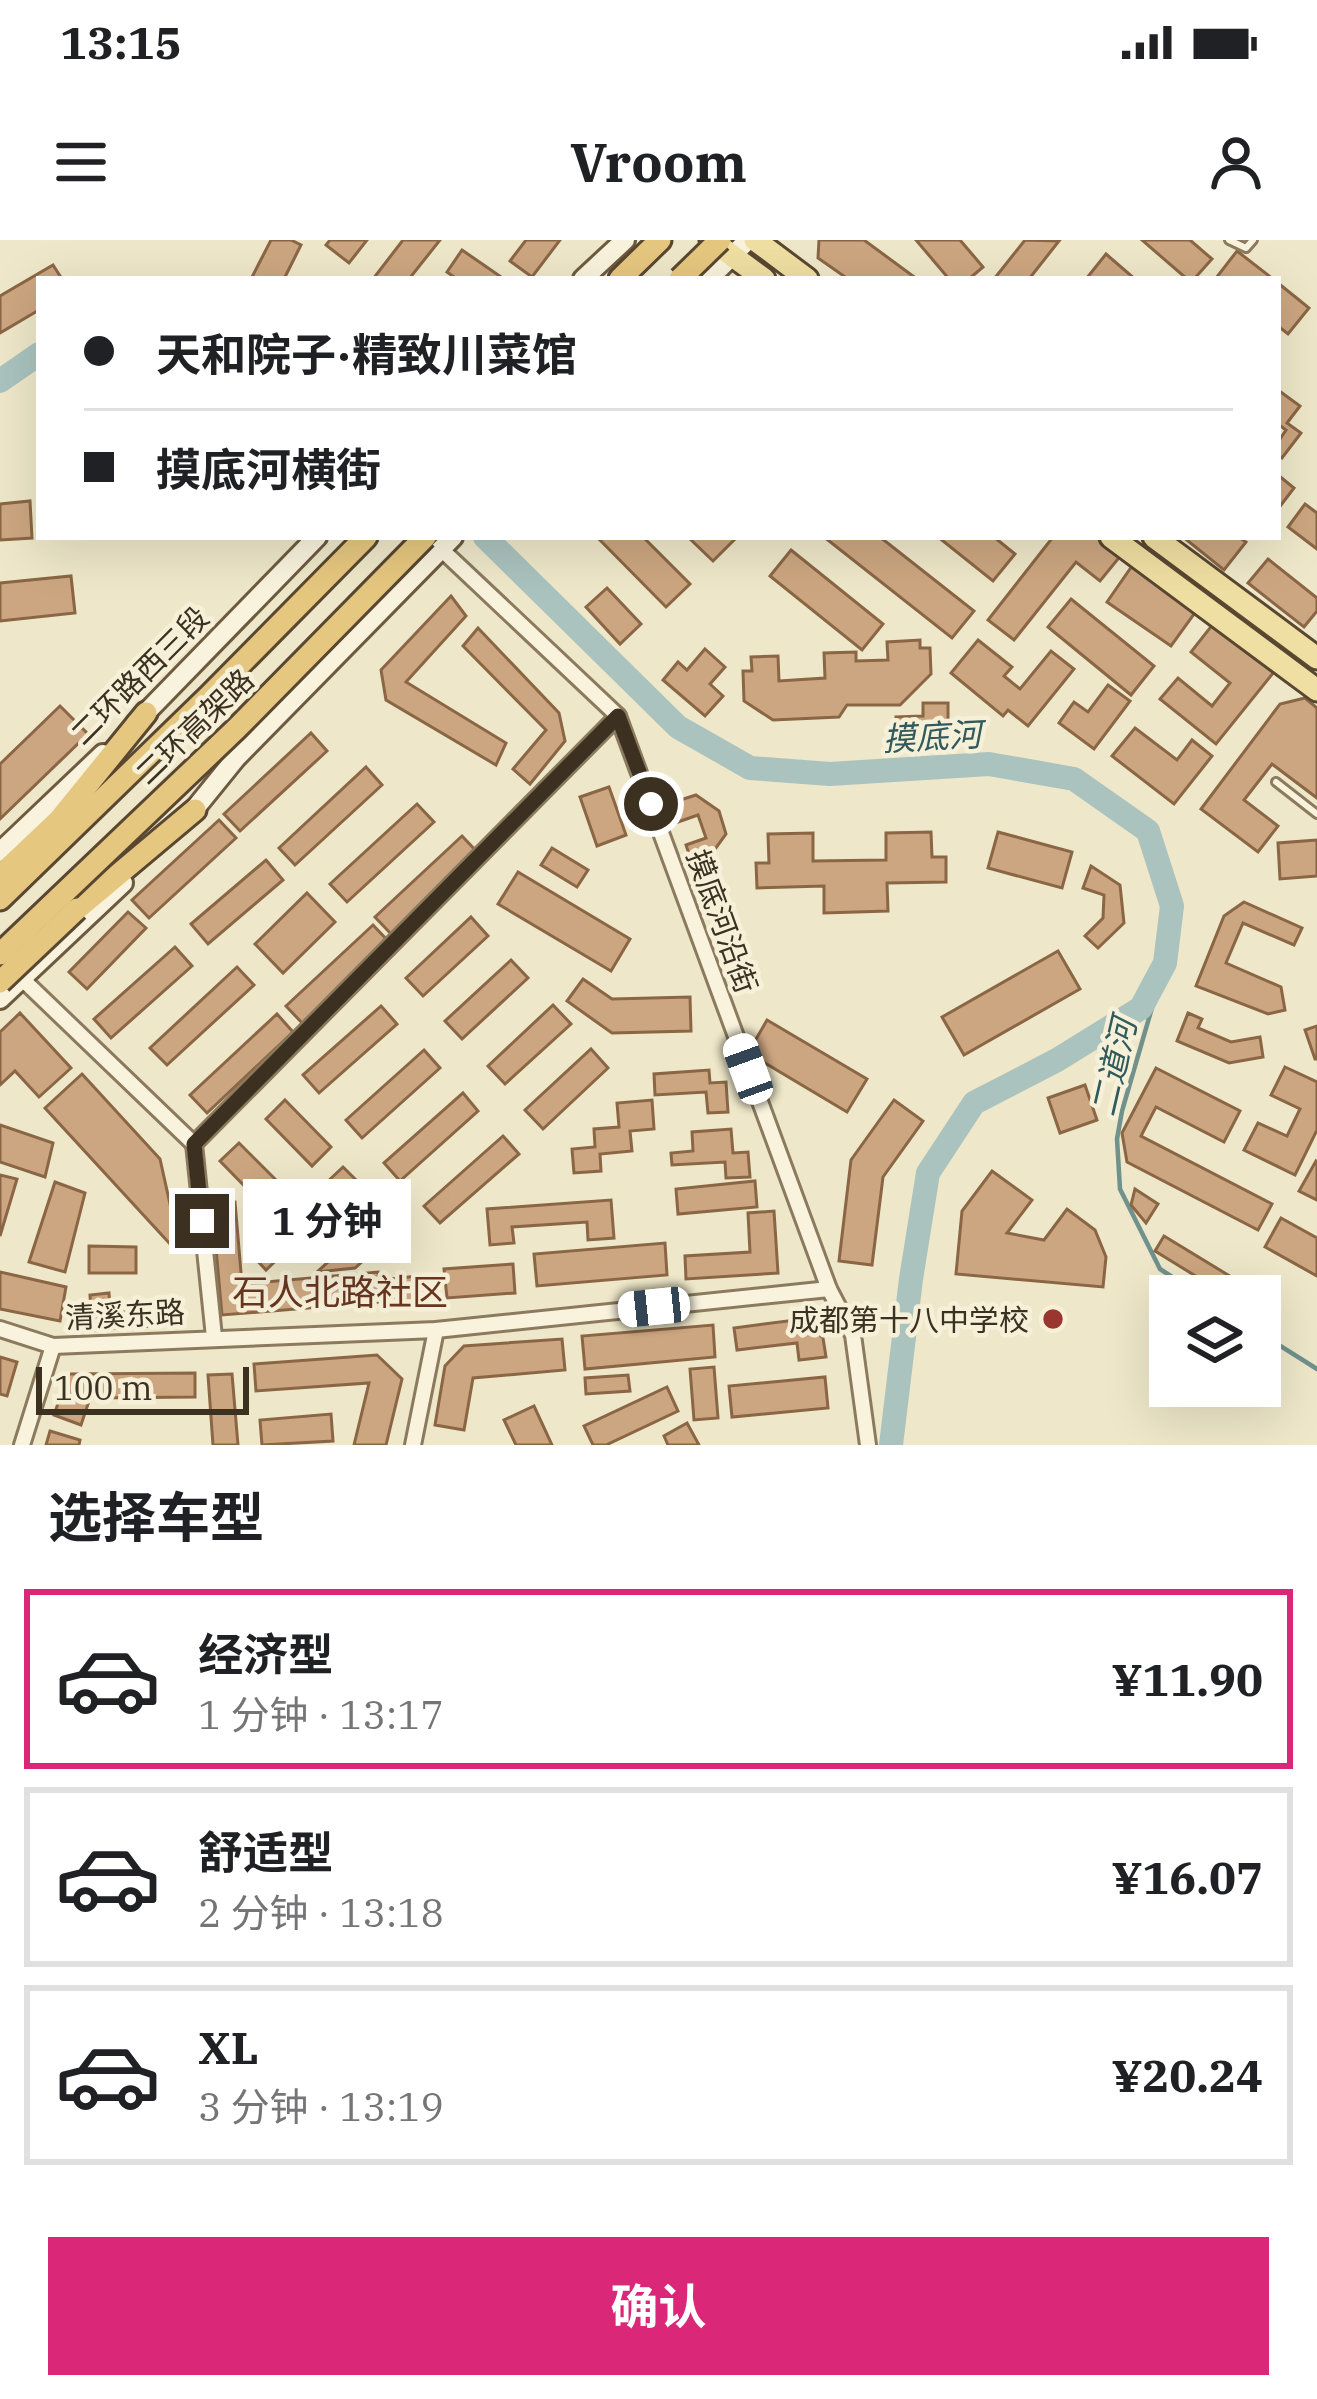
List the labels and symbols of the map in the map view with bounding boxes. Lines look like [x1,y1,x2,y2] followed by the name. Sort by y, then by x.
[62,598,216,752] street label: 二环路西三段
[127,660,261,792] street label: 二环高架路
[881,712,989,760] water label: 摸底河
[624,777,678,831] route start
[679,844,767,998] street label: 摸底河沿街
[1081,1008,1146,1120] water label: 二道河
[719,1029,777,1109] car
[244,1179,412,1263] callout: 1 分钟
[175,1194,229,1248] route end
[232,1268,448,1315] district label: 石人北路社区
[616,1285,692,1329] car
[64,1291,186,1337] street label: 清溪东路
[789,1300,1029,1339] place label: 成都第十八中学校
[1040,1306,1066,1332] marker: 成都第十八中学校
[36,1361,249,1414] scale bar

